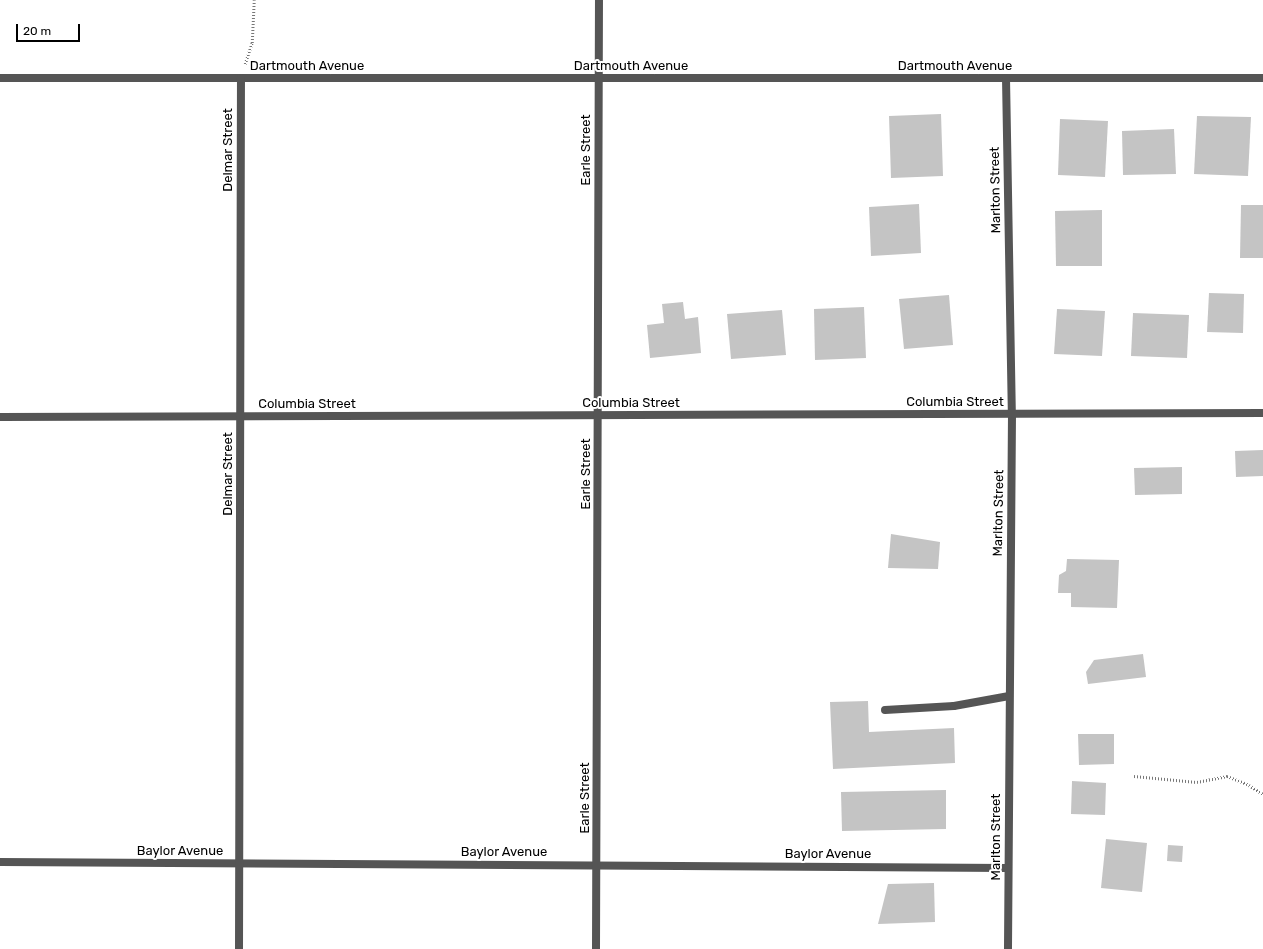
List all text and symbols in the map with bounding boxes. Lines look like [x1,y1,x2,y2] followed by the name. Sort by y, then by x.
[18,16,82,42] scale bar
[23,24,51,38] text: 20 m
[250,58,364,74] street label: Dartmouth Avenue
[574,58,688,74] street label: Dartmouth Avenue
[898,58,1012,74] street label: Dartmouth Avenue
[220,108,236,192] street label: Delmar Street
[578,114,594,186] street label: Earle Street
[987,146,1005,234] street label: Marlton Street
[906,394,1004,410] street label: Columbia Street
[582,395,680,411] street label: Columbia Street
[258,396,356,412] street label: Columbia Street
[220,432,236,516] street label: Delmar Street
[578,438,594,510] street label: Earle Street
[990,469,1008,557] street label: Marlton Street
[577,762,593,834] street label: Earle Street
[988,794,1004,880] street label: Marlton Street
[136,843,224,859] street label: Baylor Avenue
[460,844,548,860] street label: Baylor Avenue
[784,846,872,862] street label: Baylor Avenue

